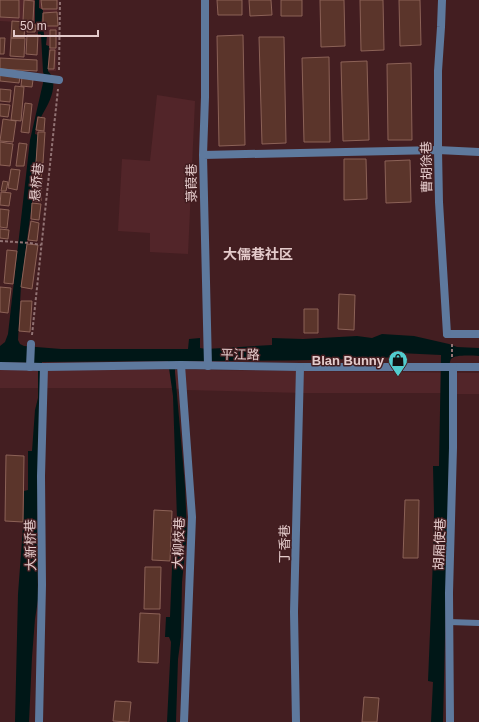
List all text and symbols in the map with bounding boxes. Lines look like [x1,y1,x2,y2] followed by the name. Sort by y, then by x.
[14,12,98,38] scale bar
[20,19,47,33] text: 50 m
[419,141,434,193] street label: 曹胡徐巷
[27,162,46,202] street label: 悬桥巷
[184,163,199,203] street label: 菉葭巷
[223,246,293,262] district label: 大儒巷社区
[220,347,260,362] street label: 平江路
[387,349,409,377] shop icon: Blan Bunny
[312,353,385,368] place label: Blan Bunny
[170,517,187,569] street label: 大柳枝巷
[431,518,448,570] street label: 胡厢使巷
[23,519,38,571] street label: 大新桥巷
[277,524,292,564] street label: 丁香巷

